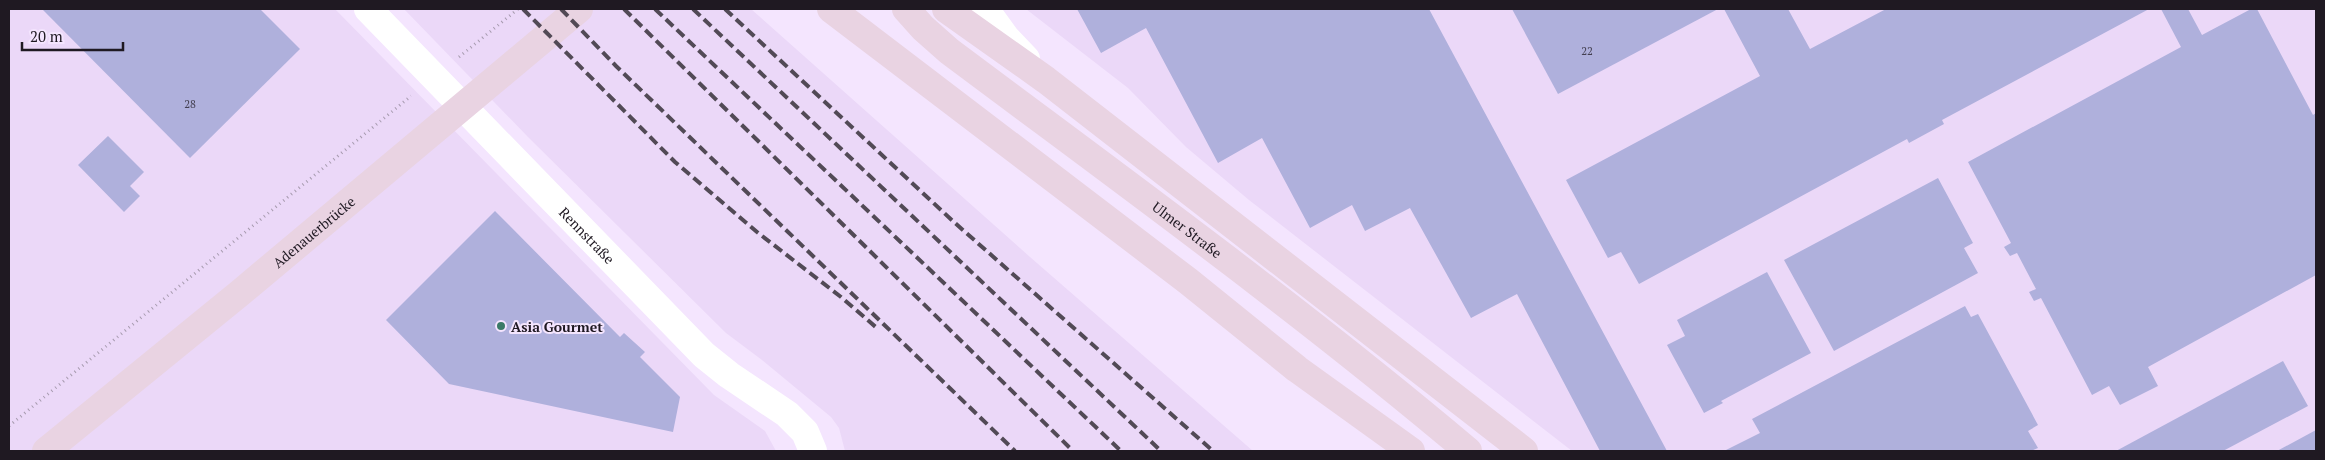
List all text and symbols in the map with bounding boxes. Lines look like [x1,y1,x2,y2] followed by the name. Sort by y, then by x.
[22,20,124,52] scale bar
[30,26,63,46] text: 20 m
[1581,44,1593,58] house number: 22
[184,97,196,111] house number: 28
[268,191,359,272] street label: Adenauerbrücke
[1149,197,1226,262] street label: Ulmer Straße
[556,203,619,267] street label: Rennstraße
[511,317,603,336] place label: Asia Gourmet
[495,320,507,332] marker: Asia Gourmet

